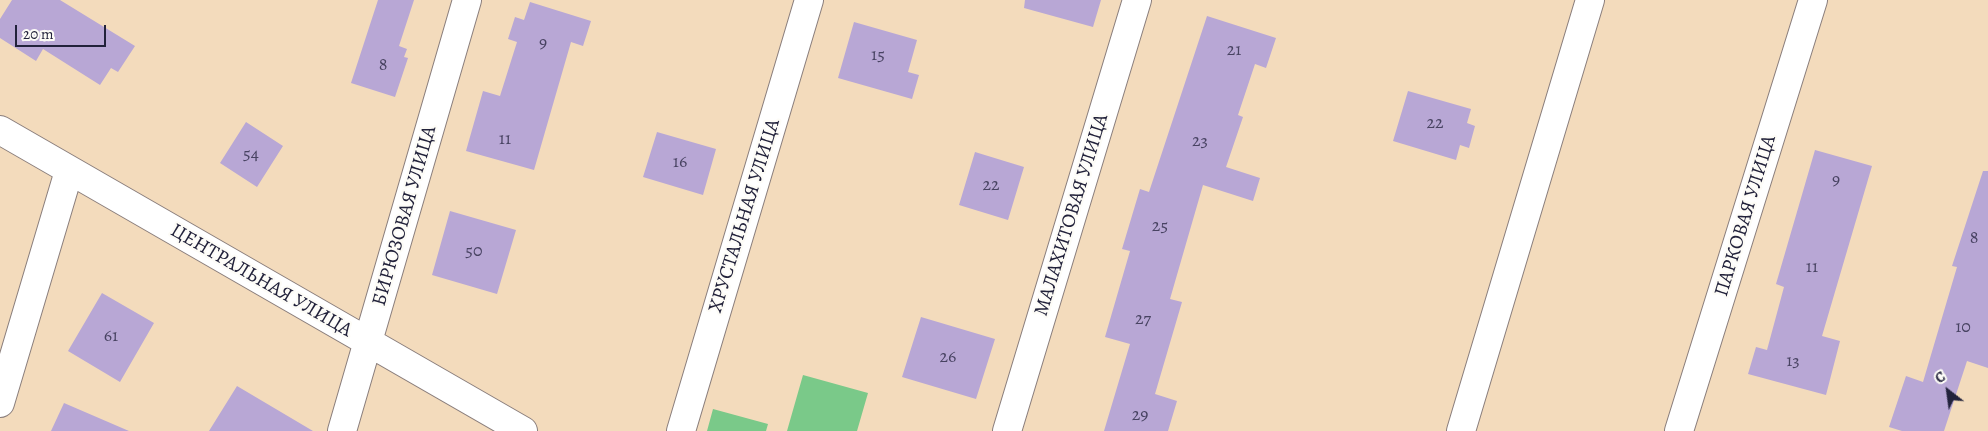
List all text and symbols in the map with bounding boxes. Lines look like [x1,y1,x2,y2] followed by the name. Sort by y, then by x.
[18,15,109,47] scale bar
[23,24,54,44] text: 20 m
[539,33,547,55] house number: 9
[1227,40,1241,62] house number: 21
[871,45,885,67] house number: 15
[379,55,387,77] house number: 8
[1030,111,1114,319] street label: МАЛАХИТОВАЯ УЛИЦА
[1426,113,1444,135] house number: 22
[704,116,786,316] street label: ХРУСТАЛЬНАЯ УЛИЦА
[368,123,442,309] street label: БИРЮЗОВАЯ УЛИЦА
[499,129,511,151] house number: 11
[1192,131,1208,153] house number: 23
[1710,132,1782,300] street label: ПАРКОВАЯ УЛИЦА
[243,144,259,166] house number: 54
[673,152,687,174] house number: 16
[1832,170,1840,192] house number: 9
[982,175,1000,197] house number: 22
[1152,216,1168,238] house number: 25
[166,219,356,343] street label: ЦЕНТРАЛЬНАЯ УЛИЦА
[1970,228,1978,250] house number: 8
[465,241,483,263] house number: 50
[1806,257,1818,279] house number: 11
[1135,309,1151,331] house number: 27
[1955,317,1971,339] house number: 10
[104,326,118,348] house number: 61
[940,347,956,369] house number: 26
[1786,351,1800,373] house number: 13
[1923,366,1973,416] north arrow
[1932,367,1949,388] text: С
[1132,405,1148,427] house number: 29

